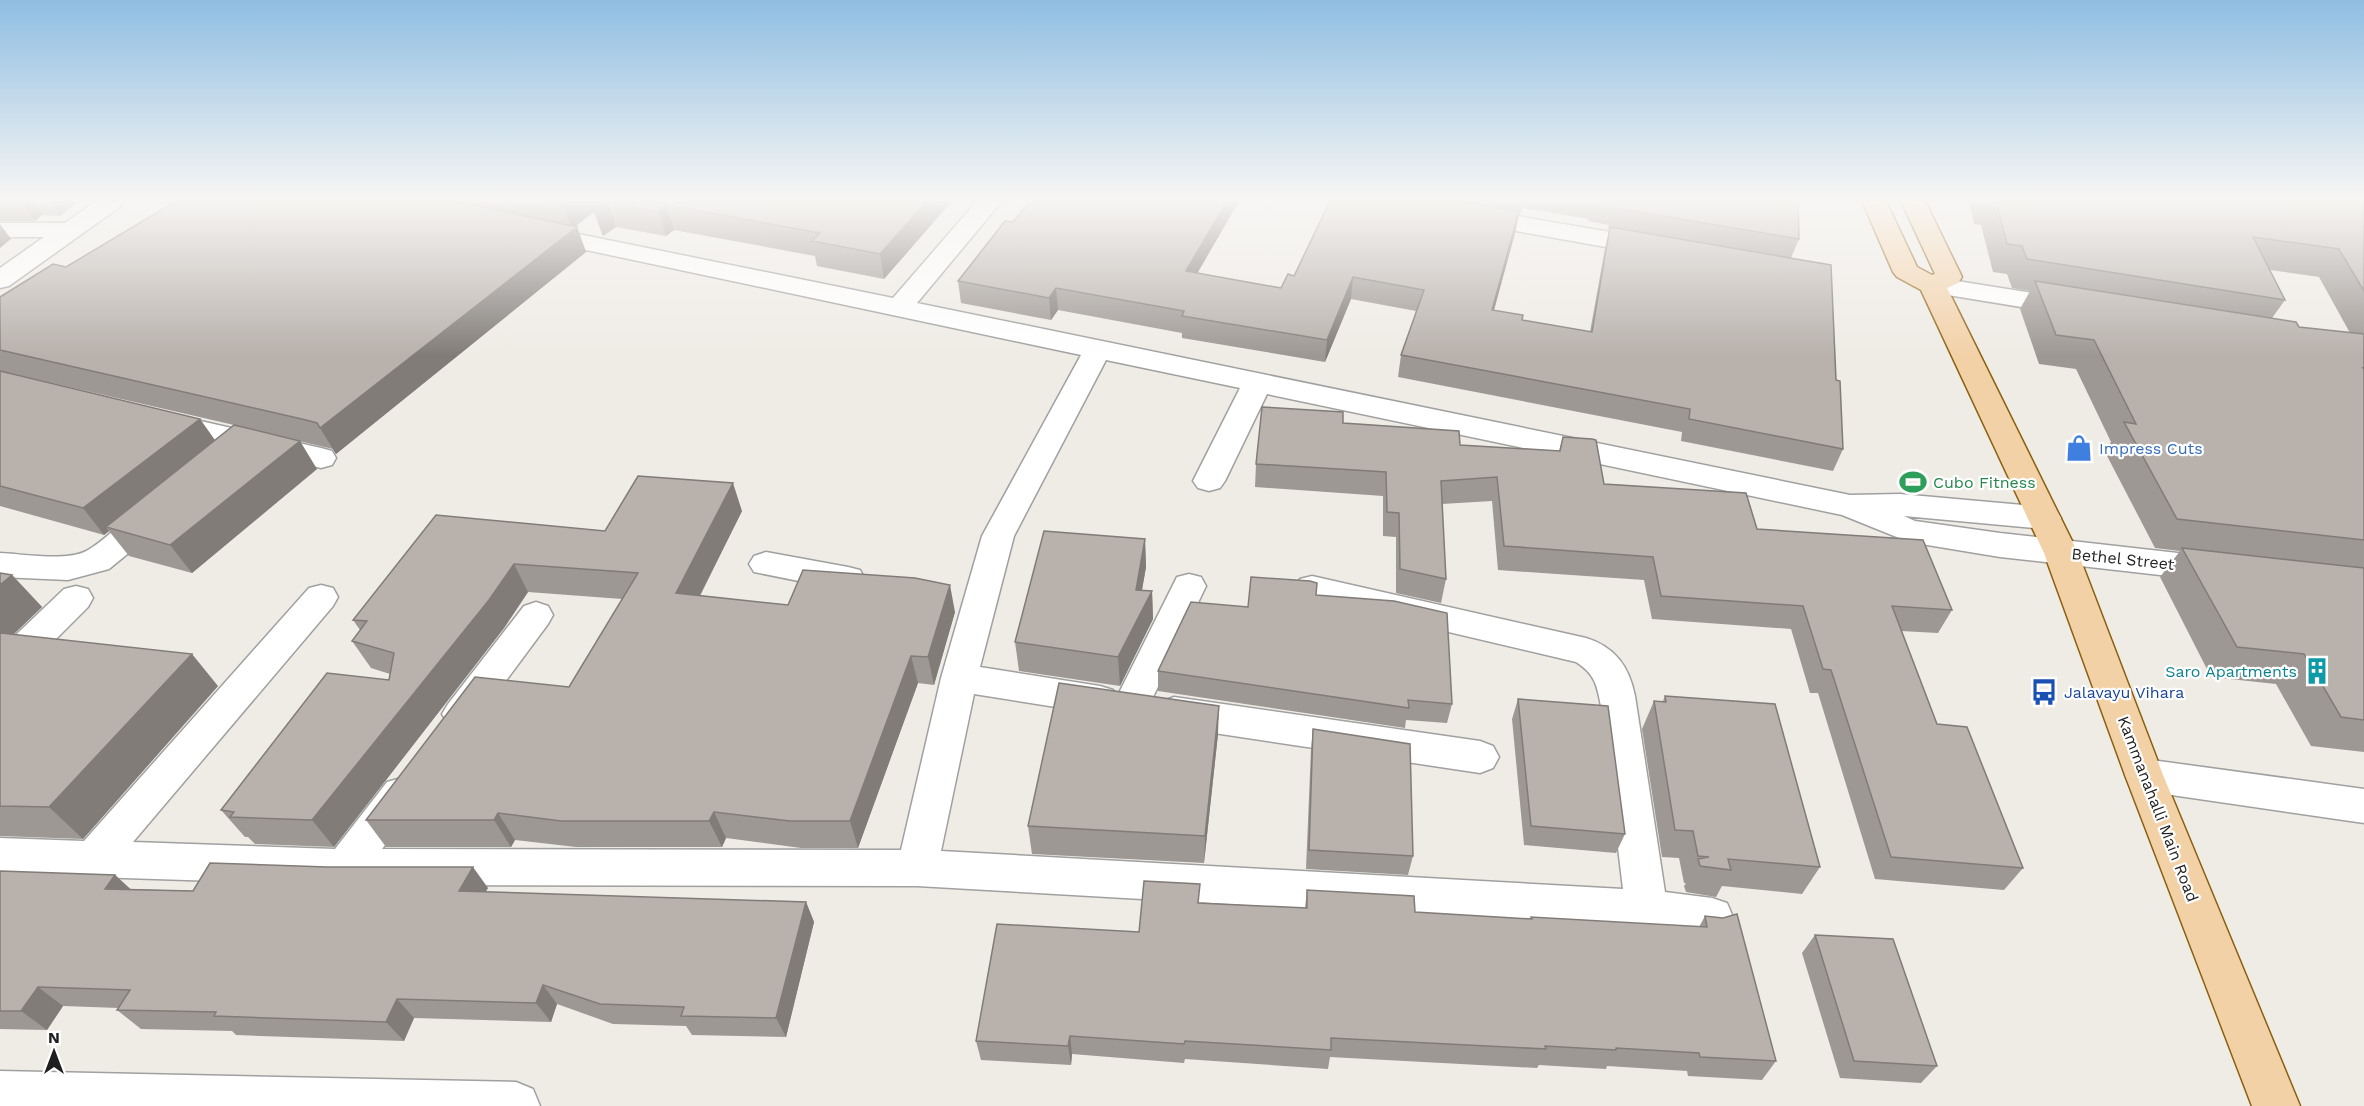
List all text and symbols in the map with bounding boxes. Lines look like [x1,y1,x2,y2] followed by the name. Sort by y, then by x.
[2064,433,2094,463] shop icon: Impress Cuts
[2099,439,2203,458] place label: Impress Cuts
[1898,467,1928,497] sports icon: Cubo Fitness
[1933,473,2036,492] place label: Cubo Fitness
[2071,544,2176,574] street label: Bethel Street
[2302,656,2332,686] building icon: Saro Apartments
[2165,662,2297,681] place label: Saro Apartments
[2029,677,2059,707] bus stop icon: Jalavayu Vihara
[2064,683,2184,702] place label: Jalavayu Vihara
[2114,713,2202,905] street label: Kammanahalli Main Road
[24,1022,84,1082] north arrow
[48,1028,60,1047] text: N

